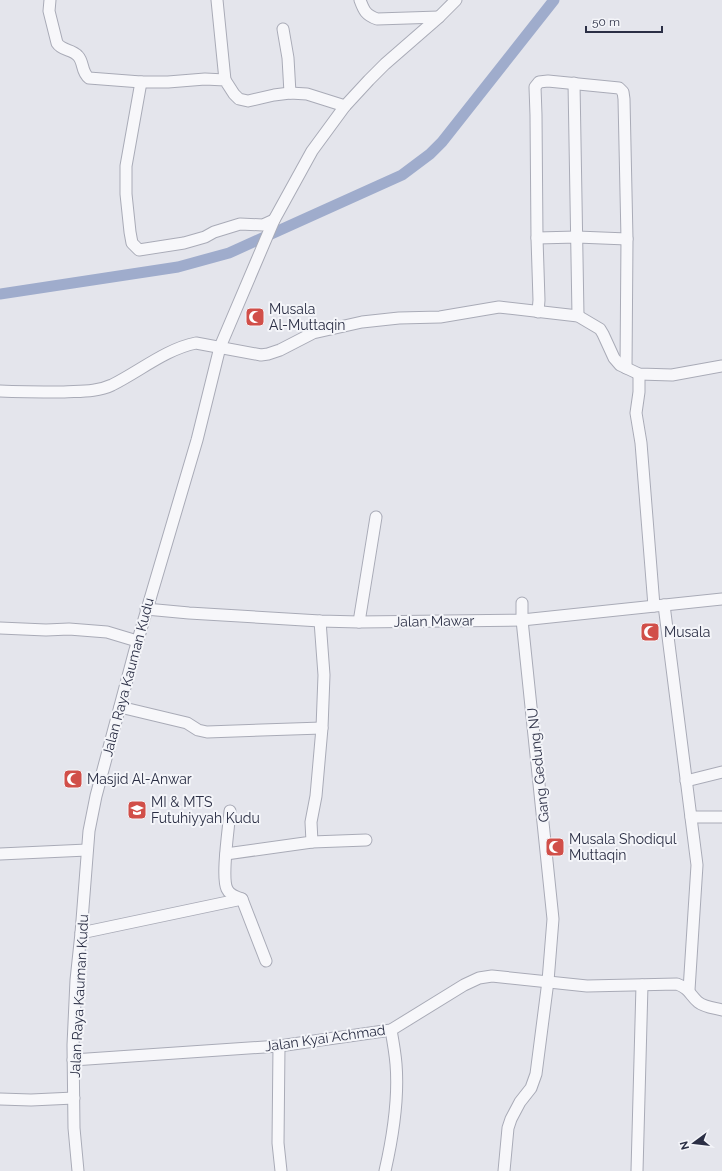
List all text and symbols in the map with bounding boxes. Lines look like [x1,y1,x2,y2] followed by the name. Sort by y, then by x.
[586,8,662,34] scale bar
[592,15,620,29] text: 50 m
[269,301,345,333] place label: Musala Al-Muttaqin
[244,306,266,328] mosque icon: Musala Al-Muttaqin
[99,596,157,758] street label: Jalan Raya Kauman Kudu
[393,612,475,630] street label: Jalan Mawar
[639,621,661,643] mosque icon: Musala
[664,624,710,640] place label: Musala
[524,707,552,823] street label: Gang Gedung NU
[62,768,84,790] mosque icon: Masjid Al-Anwar
[87,771,192,787] place label: Masjid Al-Anwar
[151,794,260,826] place label: MI & MTS Futuhiyyah Kudu
[126,799,148,821] school or university icon: MI & MTS Futuhiyyah Kudu
[569,831,677,863] place label: Musala Shodiqul Muttaqin
[544,836,566,858] mosque icon: Musala Shodiqul Muttaqin
[67,914,91,1078] street label: Jalan Raya Kauman Kudu
[264,1022,386,1054] street label: Jalan Kyai Achmad
[674,1123,714,1163] north arrow
[677,1140,692,1151] text: N

